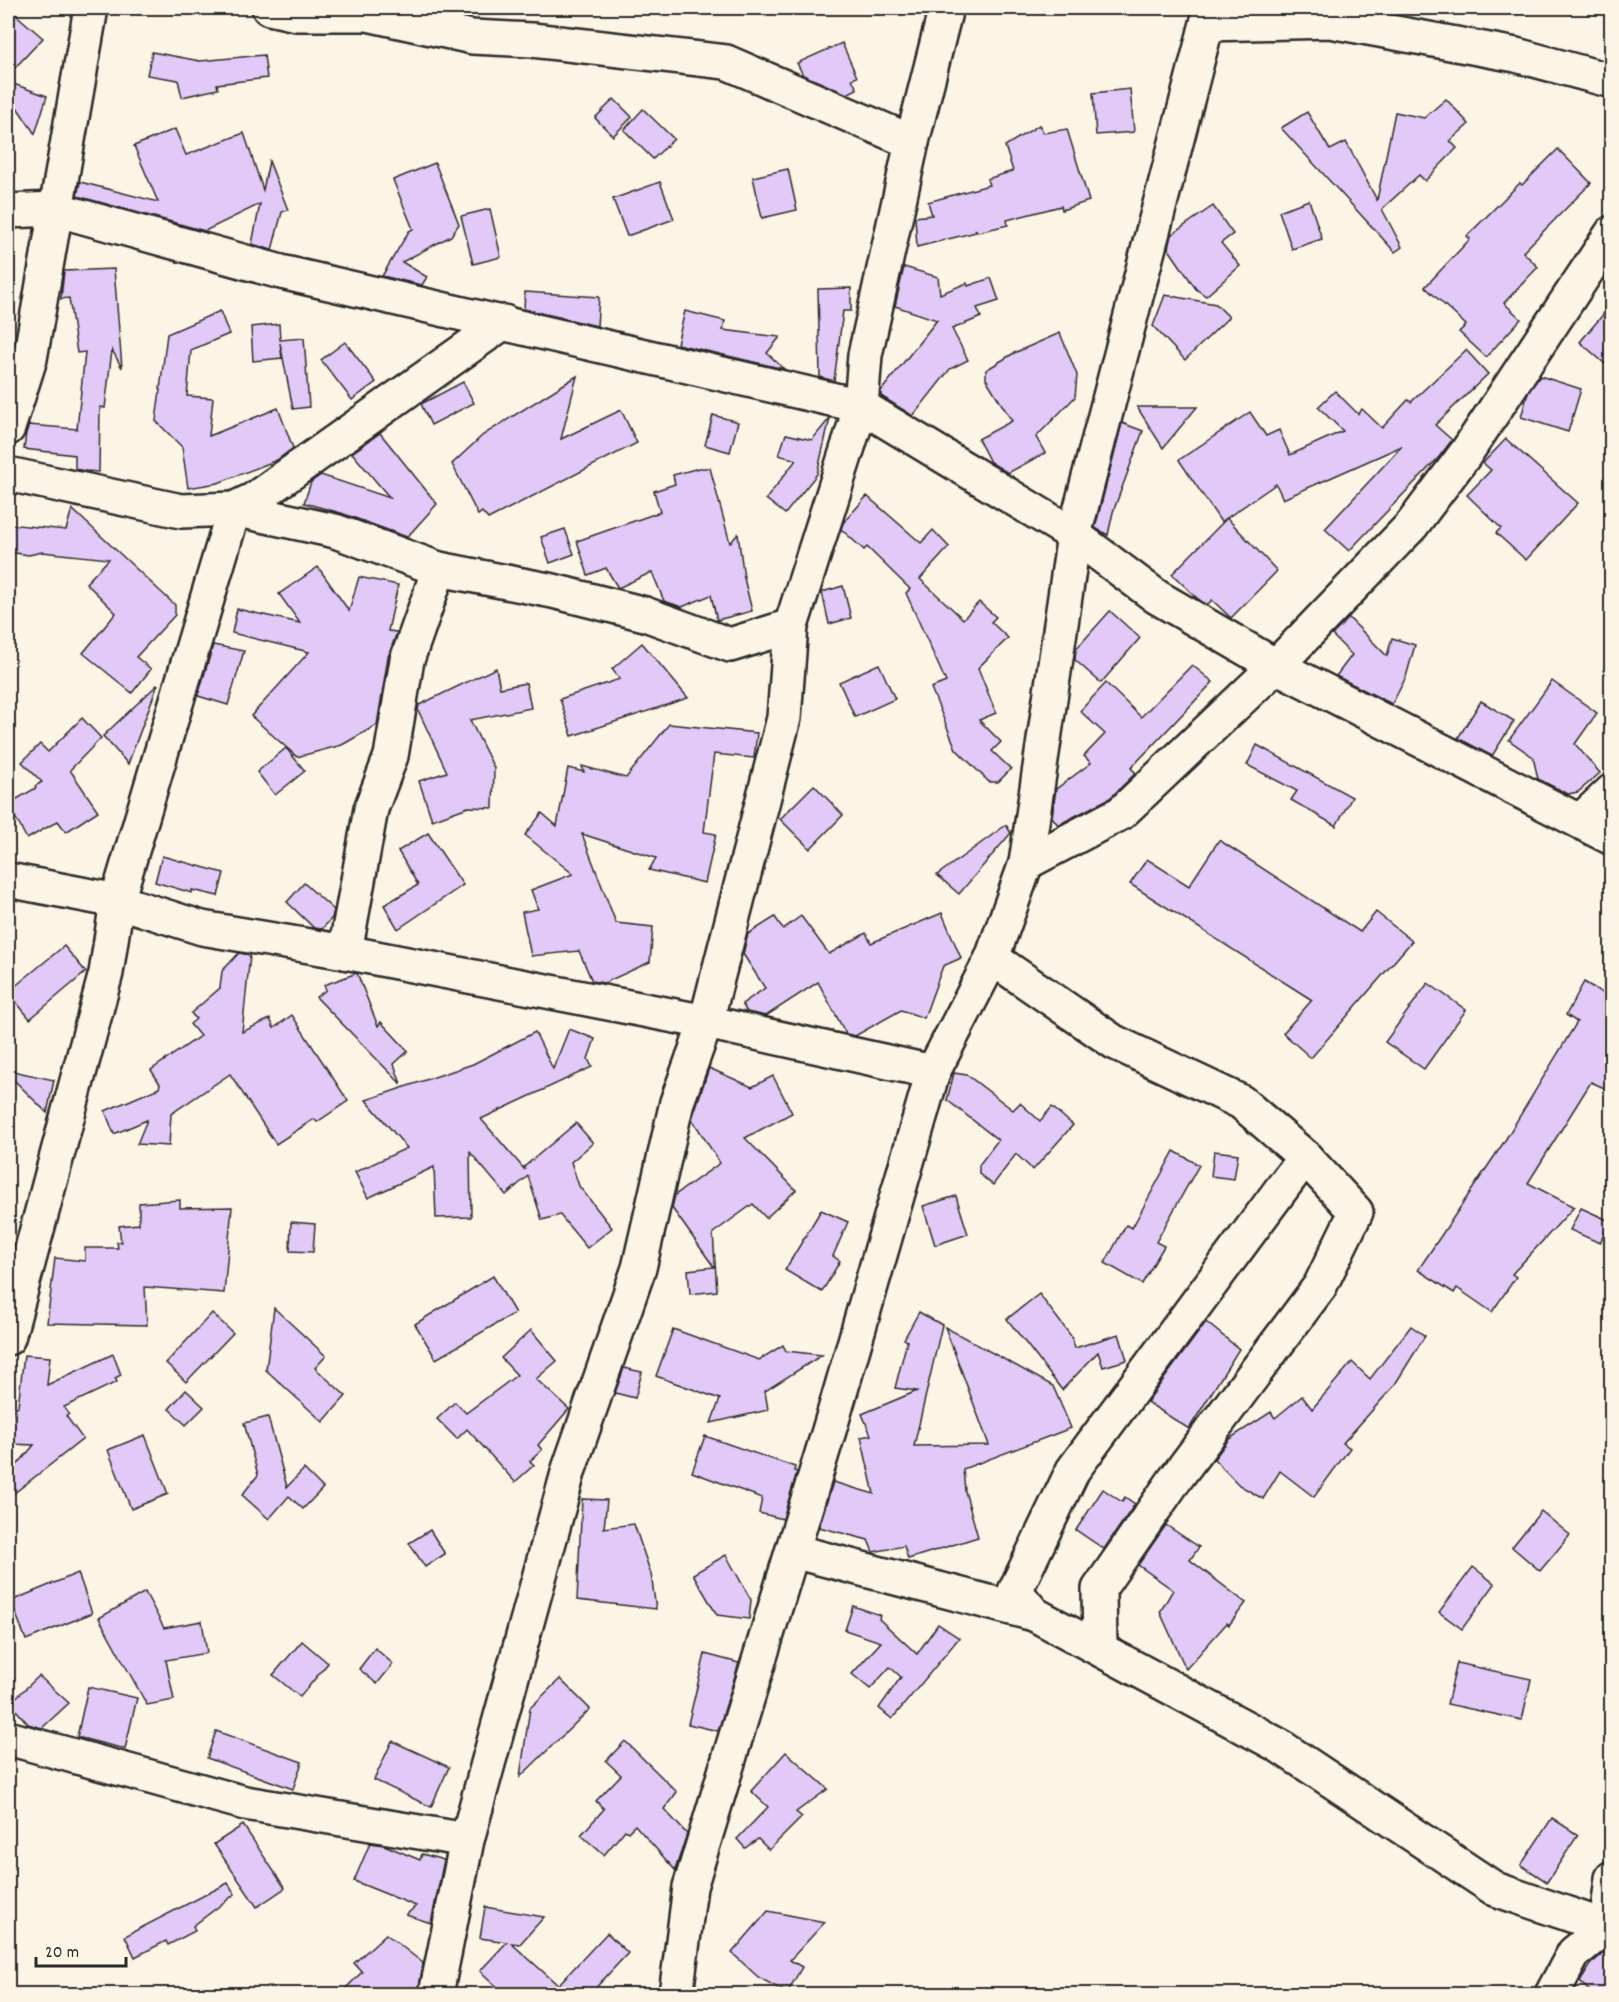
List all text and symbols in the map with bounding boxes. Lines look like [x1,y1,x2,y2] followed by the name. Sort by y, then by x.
[36,1930,126,1968] scale bar
[45,1941,79,1966] text: 20 m

